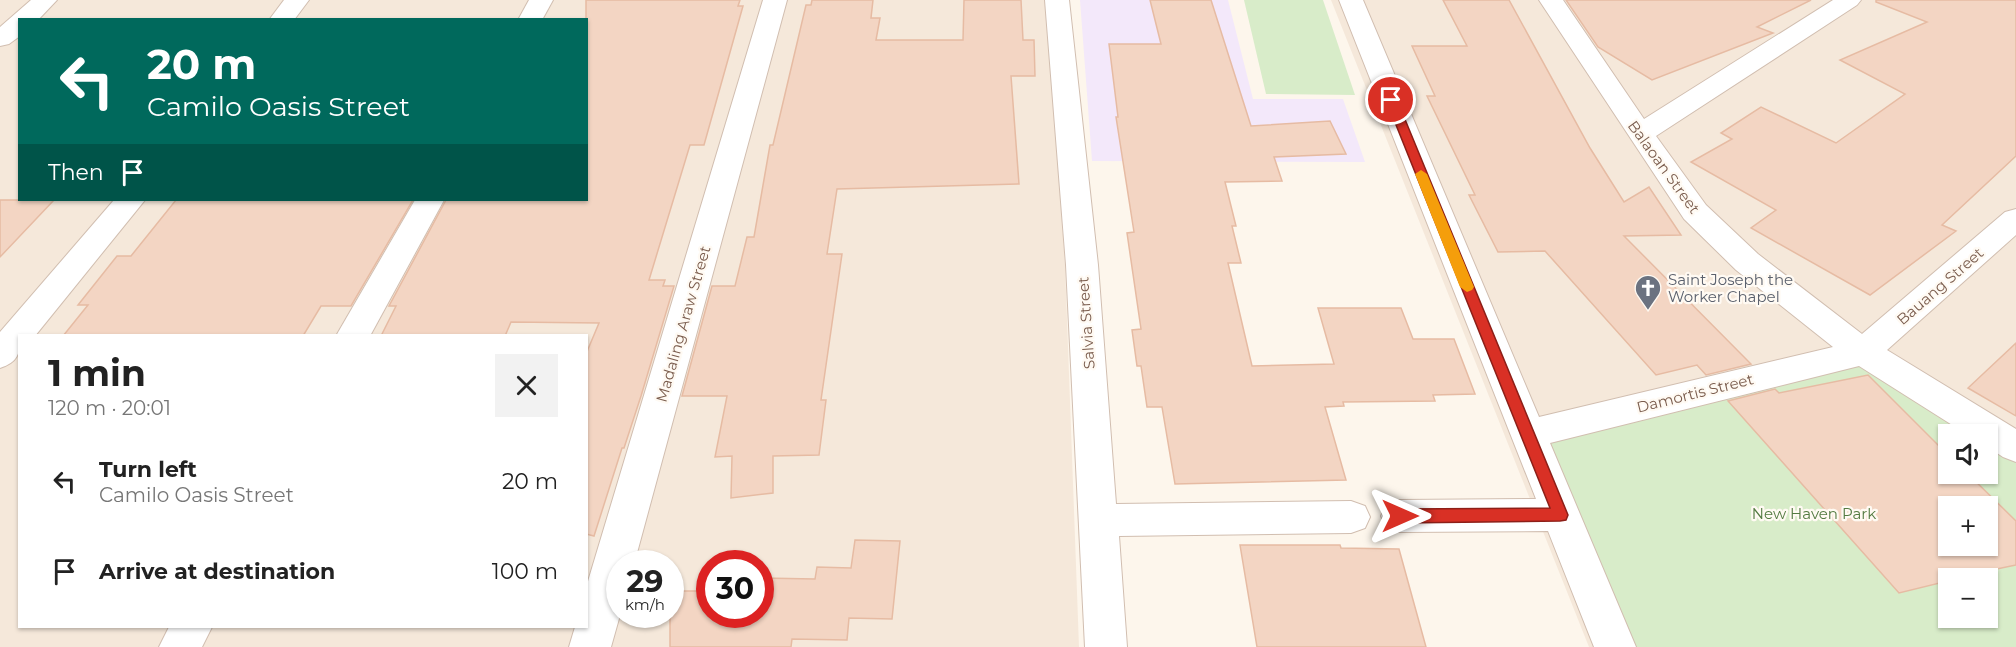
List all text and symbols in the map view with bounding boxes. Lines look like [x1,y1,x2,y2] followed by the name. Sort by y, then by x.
[147,38,256,90] text: 20 m
[48,42,126,120] icon: left
[1365,74,1416,125] pin
[1374,83,1407,116] icon: arrive
[147,90,410,123] text: Camilo Oasis Street
[1624,117,1704,217] street label: Balaoan Street
[116,156,149,189] icon: arrive
[48,159,104,186] text: Then
[1893,243,1987,329] street label: Bauang Street
[652,244,714,404] street label: Madaling Araw Street
[1668,270,1793,306] place label: Saint Joseph the Worker Chapel
[1633,273,1663,311] church icon: Saint Joseph the Worker Chapel
[1073,276,1099,370] street label: Salvia Street
[48,351,146,395] text: 1 min
[495,354,558,417] button: close
[1635,369,1755,417] street label: Damortis Street
[48,396,171,420] text: 120 m · 20:01
[1938,424,1998,628] map controls
[1938,424,1998,484] button: sound
[99,456,197,483] text: Turn left
[48,465,81,498] icon: left
[502,468,558,495] text: 20 m
[99,483,294,507] text: Camilo Oasis Street
[1368,484,1432,548] position arrow
[1938,496,1998,556] button: +
[1752,504,1876,523] park label: New Haven Park
[696,550,774,628] speed limit sign: 30
[48,555,81,588] icon: arrive
[99,558,335,585] text: Arrive at destination
[492,558,558,585] text: 100 m
[627,563,663,600] text: 29
[1938,568,1998,628] button: −
[625,595,665,614] text: km/h

